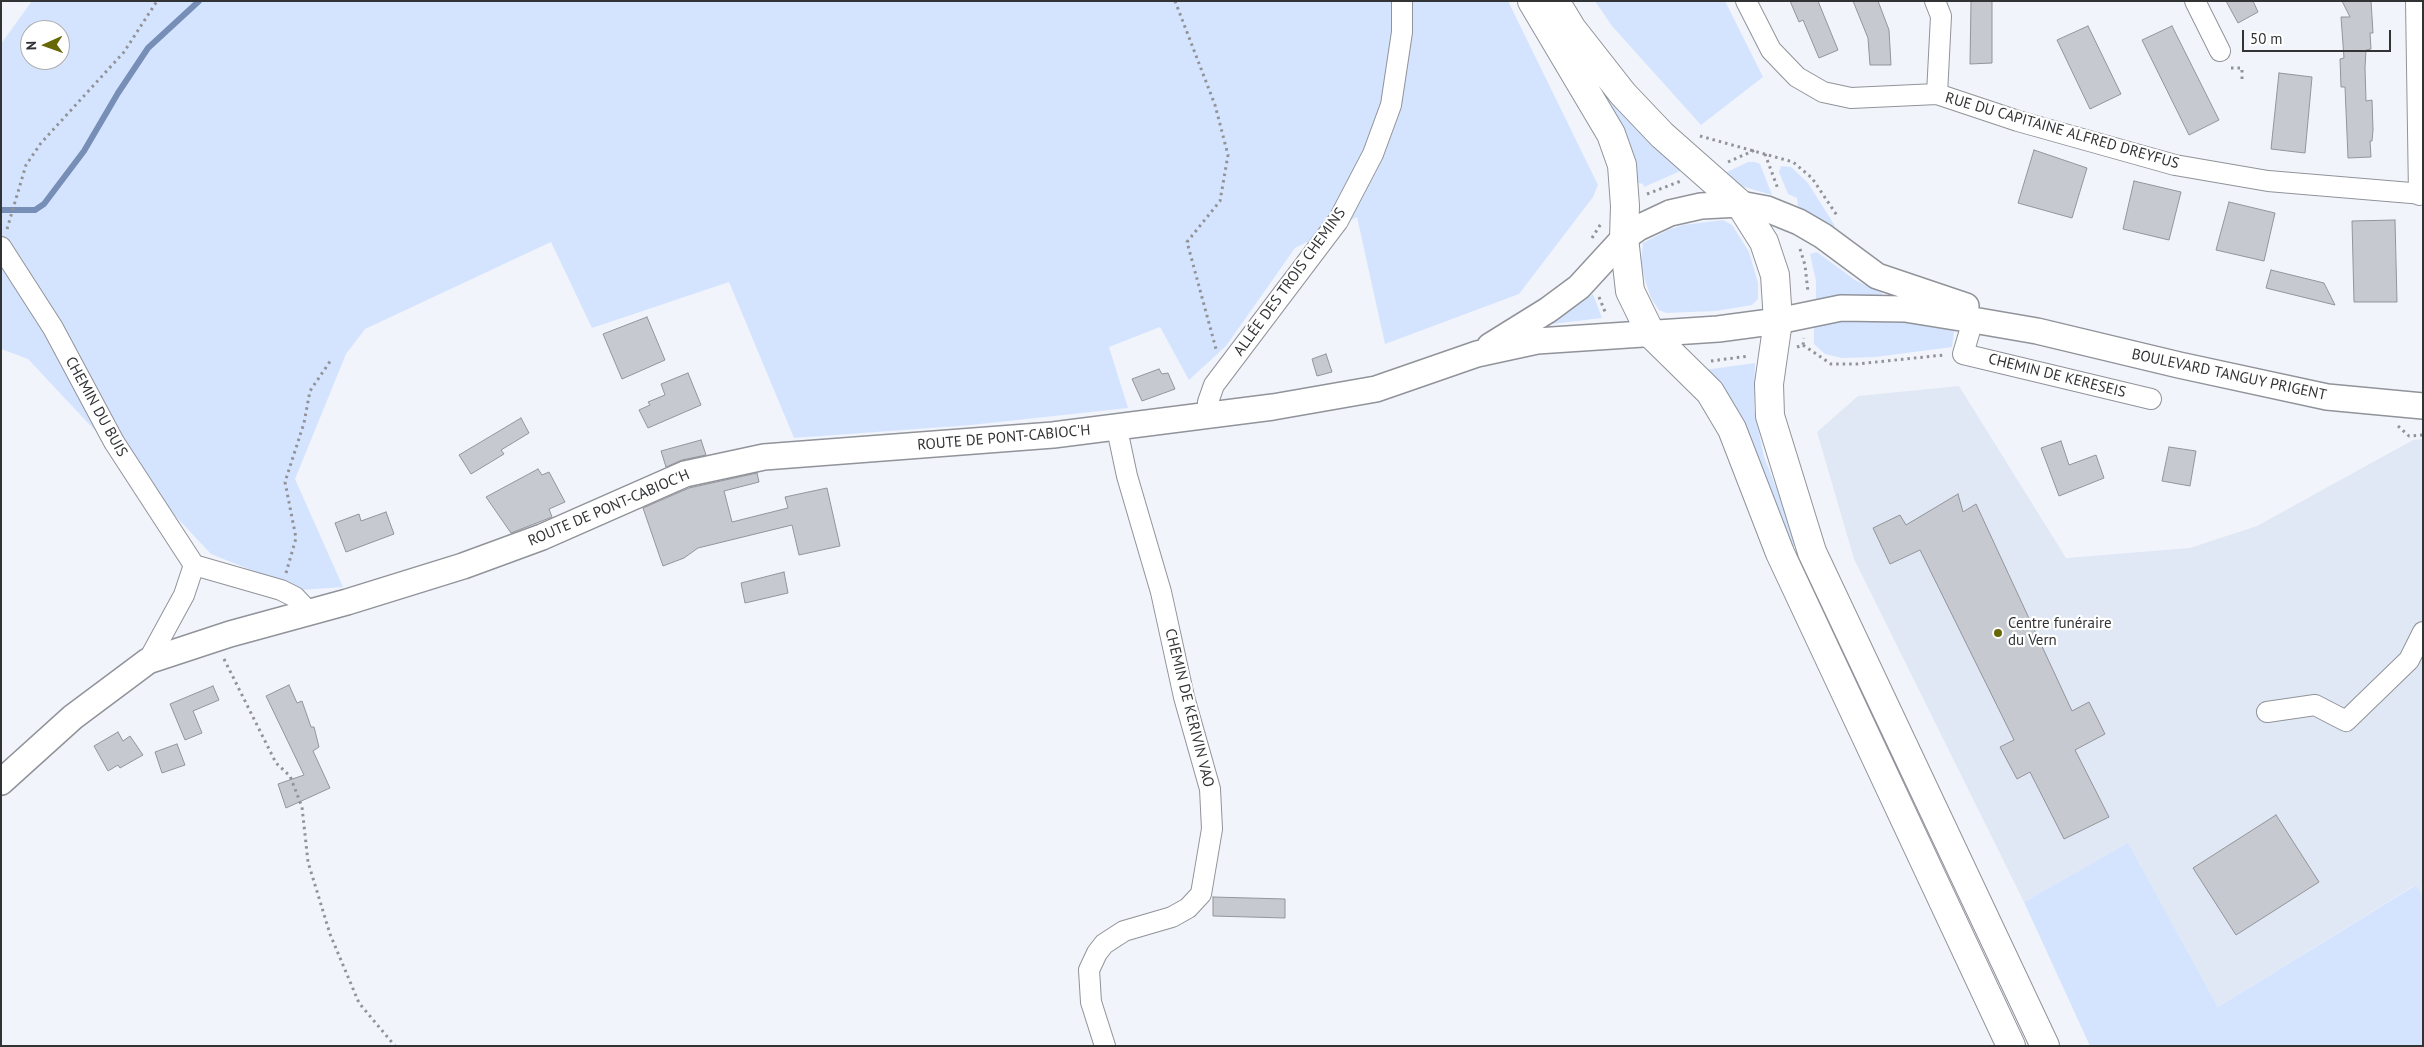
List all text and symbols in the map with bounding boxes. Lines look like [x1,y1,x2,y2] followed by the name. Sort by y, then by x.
[20,20,70,70] north arrow
[2244,20,2393,52] scale bar
[2250,29,2283,48] text: 50 m
[22,41,40,50] text: N
[1943,89,2181,173] street label: RUE DU CAPITAINE ALFRED DREYFUS
[1230,205,1350,359] street label: ALLÉE DES TROIS CHEMINS
[2130,346,2328,404] street label: BOULEVARD TANGUY PRIGENT
[1986,350,2128,402] street label: CHEMIN DE KERESEIS
[61,354,131,460] street label: CHEMIN DU BUIS
[917,421,1091,455] street label: ROUTE DE PONT-CABIOC'H
[526,466,692,550] street label: ROUTE DE PONT-CABIOC'H
[2008,615,2112,650] place label: Centre funéraire du Vern
[1161,627,1217,789] street label: CHEMIN DE KERIVIN VAO
[1992,627,2004,639] marker: Centre funéraire du Vern

